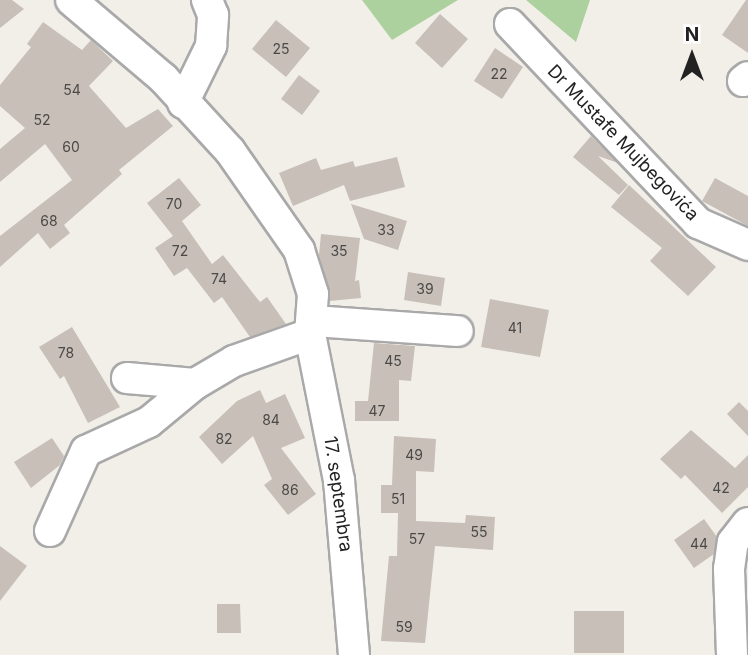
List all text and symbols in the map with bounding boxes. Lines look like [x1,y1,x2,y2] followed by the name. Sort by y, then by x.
[657,21,727,91] north arrow
[685,23,699,46] text: N
[272,41,290,57] house number: 25
[543,61,703,225] street label: Dr Mustafe Mujbegovića
[490,66,508,82] house number: 22
[63,82,81,98] house number: 54
[33,112,51,128] house number: 52
[62,139,80,155] house number: 60
[166,196,182,212] house number: 70
[40,213,58,229] house number: 68
[377,222,395,238] house number: 33
[172,243,188,259] house number: 72
[330,243,348,259] house number: 35
[211,271,227,287] house number: 74
[416,281,434,297] house number: 39
[508,320,522,336] house number: 41
[58,345,74,361] house number: 78
[384,353,402,369] house number: 45
[369,403,385,419] house number: 47
[262,412,280,428] house number: 84
[215,431,233,447] house number: 82
[319,435,357,553] street label: 17. septembra
[405,447,423,463] house number: 49
[712,480,730,496] house number: 42
[281,482,299,498] house number: 86
[391,491,405,507] house number: 51
[470,524,488,540] house number: 55
[409,531,425,547] house number: 57
[690,536,708,552] house number: 44
[395,619,413,635] house number: 59

